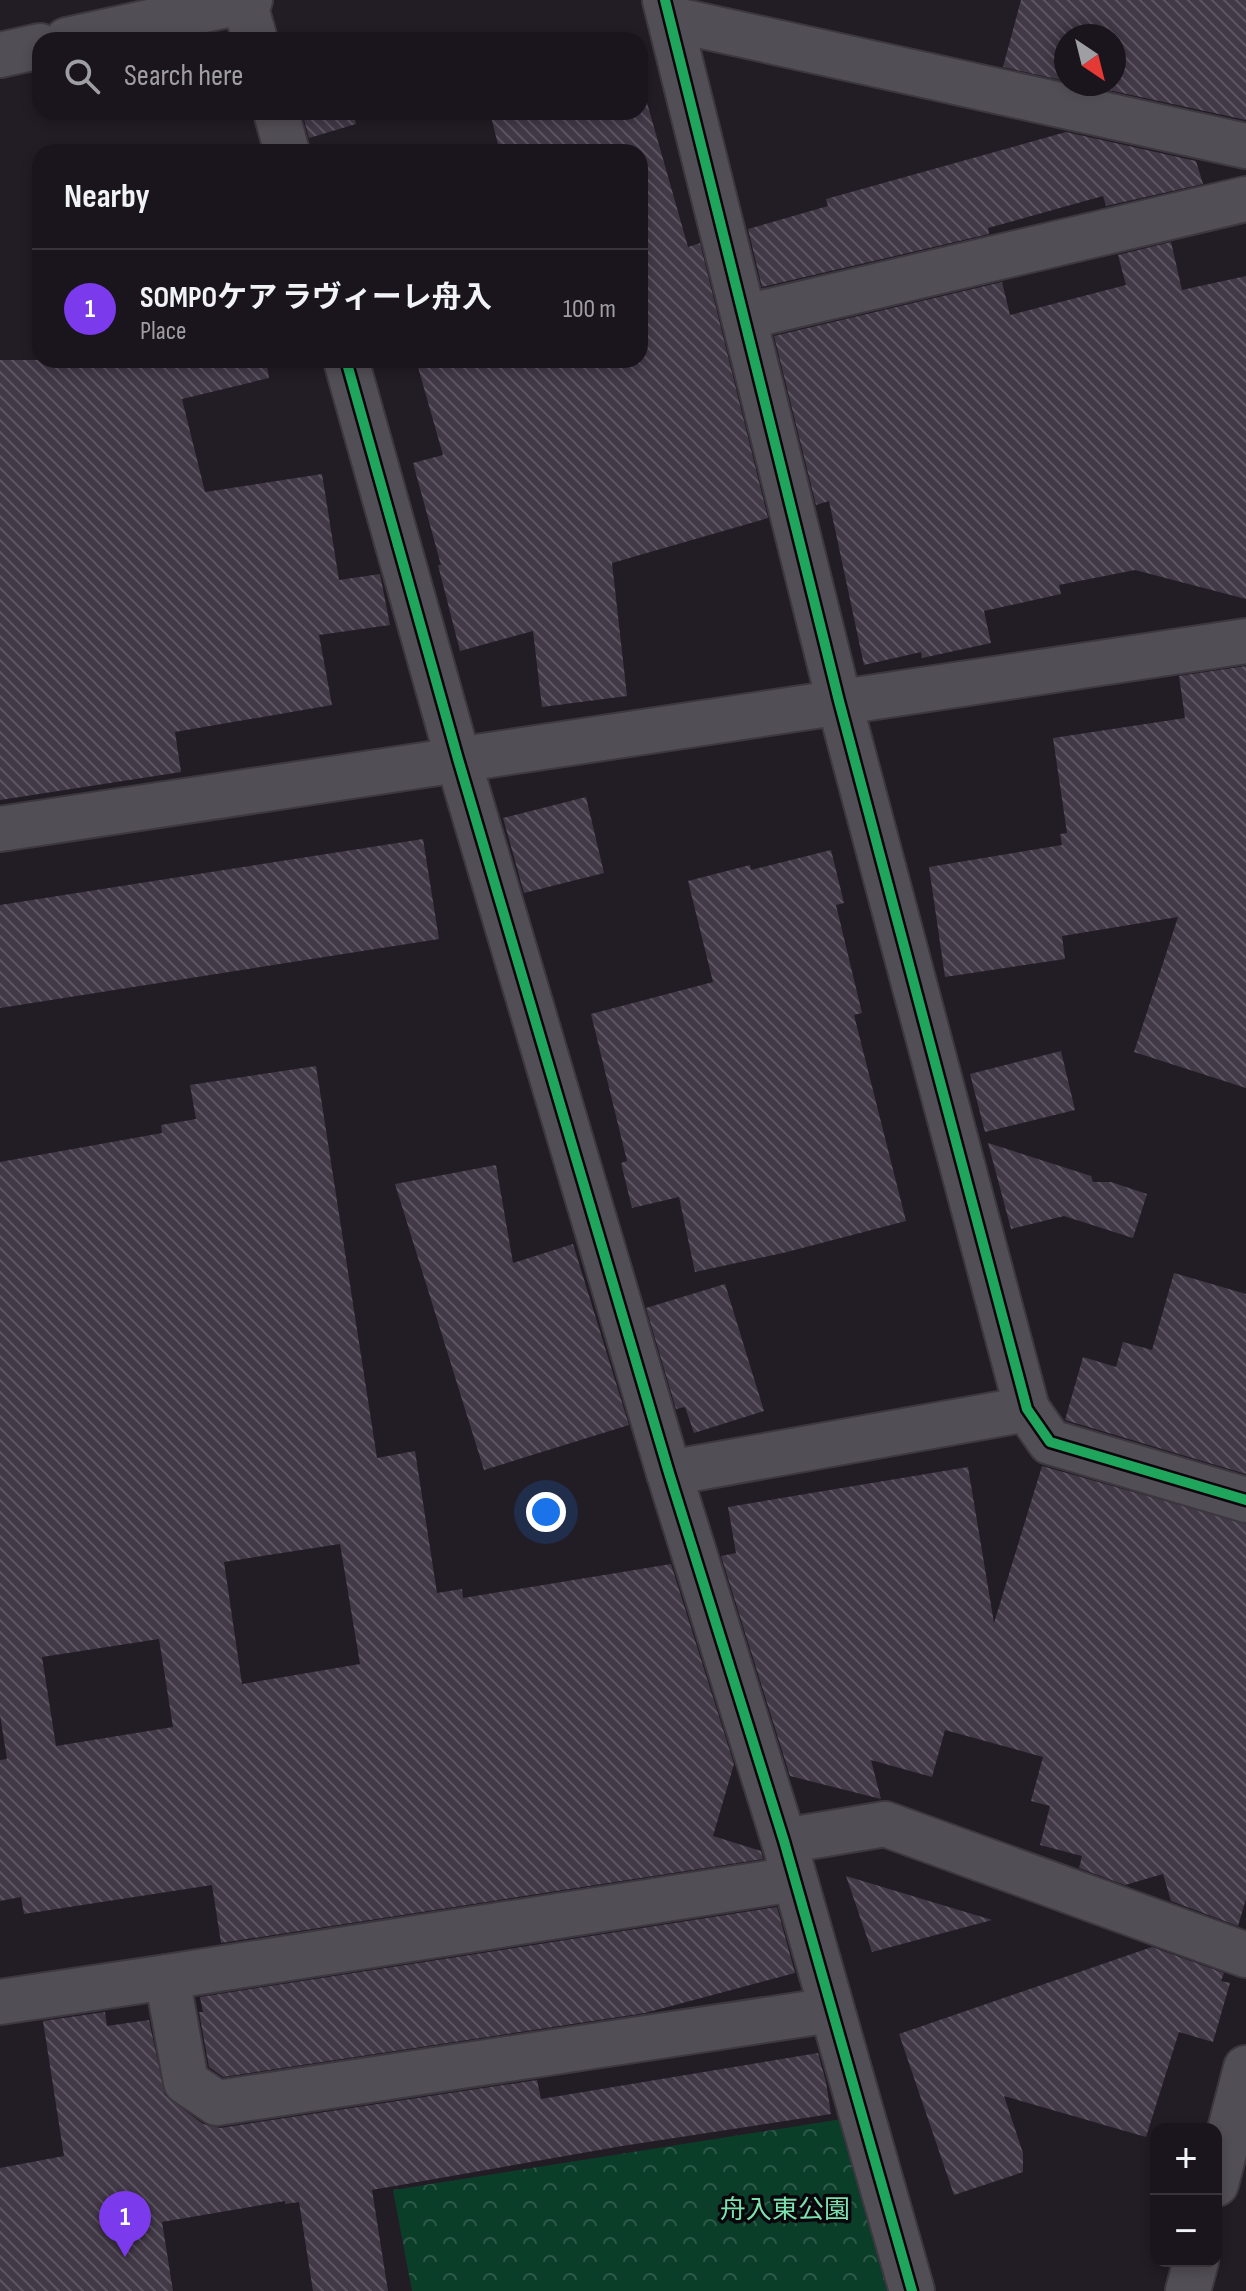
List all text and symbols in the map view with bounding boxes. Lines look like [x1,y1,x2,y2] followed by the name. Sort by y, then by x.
[1054,24,1126,96] north arrow
[32,32,648,120] search box
[60,54,104,98] icon: search
[124,58,243,94] text: Search here
[64,176,150,217] text: Nearby
[140,280,492,316] text: SOMPOケア ラヴィーレ舟入
[85,294,95,325] text: 1
[563,294,616,325] text: 100 m
[140,316,187,347] text: Place
[526,1492,566,1532] your location
[1150,2123,1222,2267] map controls
[1150,2123,1222,2195] button: +
[99,2191,151,2257] pin: 1
[720,2195,850,2226] park label: 舟入東公園
[1150,2195,1222,2267] button: −

